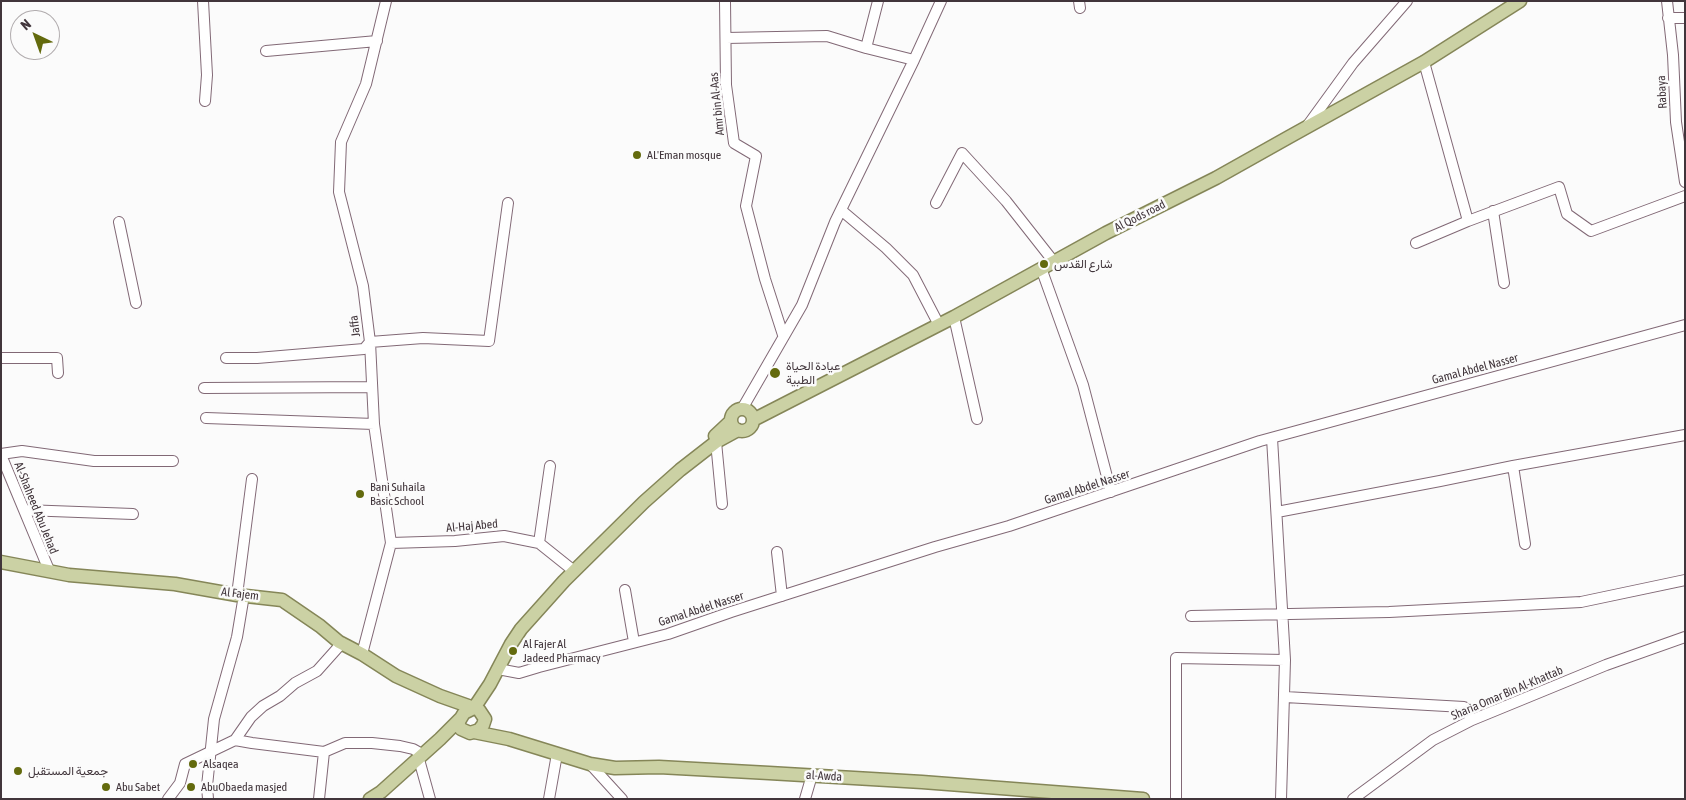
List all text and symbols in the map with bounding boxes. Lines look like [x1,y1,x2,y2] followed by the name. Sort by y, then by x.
[10,10,60,60] north arrow
[17,16,34,33] text: N
[707,72,727,136] street label: Amr bin Al-Aas
[1654,75,1670,109] street label: Rabaya
[647,148,721,162] place label: AL'Eman mosque
[631,149,643,161] marker: AL'Eman mosque
[1112,197,1168,235] street label: Al Qods road
[1054,257,1113,271] place label: شارع القدس
[1038,258,1050,270] marker: شارع القدس
[347,314,363,338] street label: Jaffa
[1430,351,1520,387] street label: Gamal Abdel Nasser
[786,359,840,387] place label: عيادة الحياة الطبية
[768,366,782,380] marker: عيادة الحياة الطبية
[11,460,61,556] street label: Al-Shaheed Abu Jehad
[1043,466,1131,508] street label: Gamal Abdel Nasser
[370,480,425,508] place label: Bani Suhaila Basic School
[354,488,366,500] marker: Bani Suhaila Basic School
[446,517,498,535] street label: Al-Haj Abed
[220,585,260,603] street label: Al Fajem
[657,588,745,630] street label: Gamal Abdel Nasser
[523,637,601,665] place label: Al Fajer Al Jadeed Pharmacy
[507,645,519,657] marker: Al Fajer Al Jadeed Pharmacy
[1449,663,1565,723] street label: Sharia Omar Bin Al-Khattab
[203,757,239,771] place label: Alsaqea
[187,758,199,770] marker: Alsaqea
[28,764,108,778] place label: جمعية المستقبل
[12,765,24,777] marker: جمعية المستقبل
[806,768,842,784] street label: al-Awda
[116,780,160,794] place label: Abu Sabet
[201,780,287,794] place label: AbuObaeda masjed
[100,781,112,793] marker: Abu Sabet
[185,781,197,793] marker: AbuObaeda masjed

